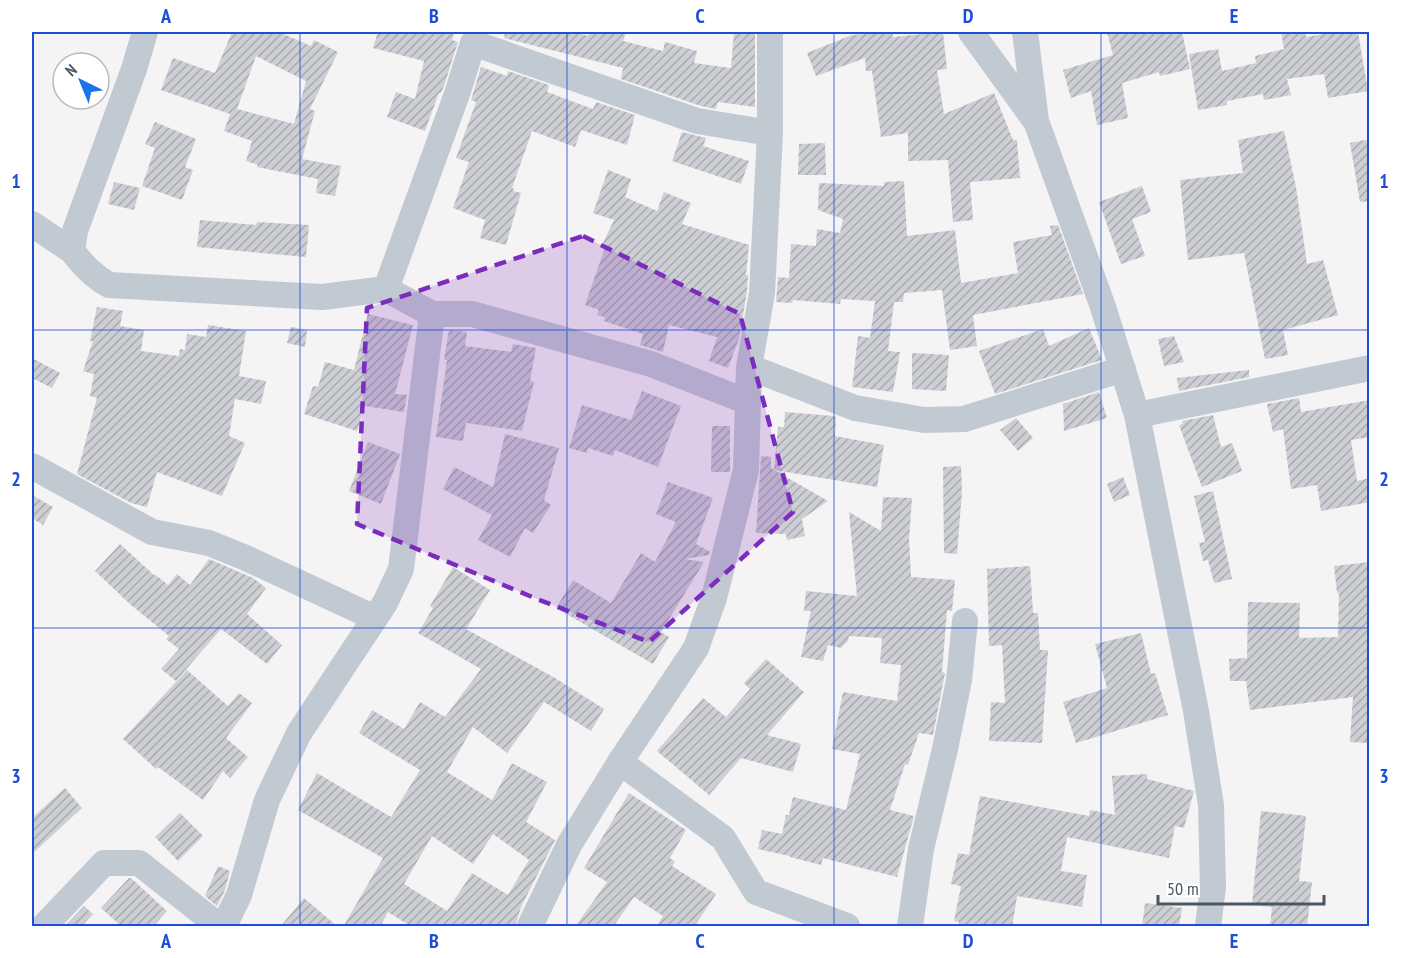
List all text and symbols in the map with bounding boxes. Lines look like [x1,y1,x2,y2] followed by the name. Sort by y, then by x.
[160,3,172,29] text: A
[429,3,439,29] text: B
[695,3,705,29] text: C
[963,3,974,29] text: D
[1230,3,1238,29] text: E
[51,51,111,111] north arrow
[61,60,81,80] text: N
[11,168,21,194] text: 1
[1379,168,1389,194] text: 1
[11,466,21,492] text: 2
[1379,466,1389,492] text: 2
[11,763,21,789] text: 3
[1379,763,1389,789] text: 3
[1158,868,1324,906] scale bar
[1167,877,1199,900] text: 50 m
[160,928,172,954] text: A
[429,928,439,954] text: B
[695,928,705,954] text: C
[963,928,974,954] text: D
[1230,928,1238,954] text: E

